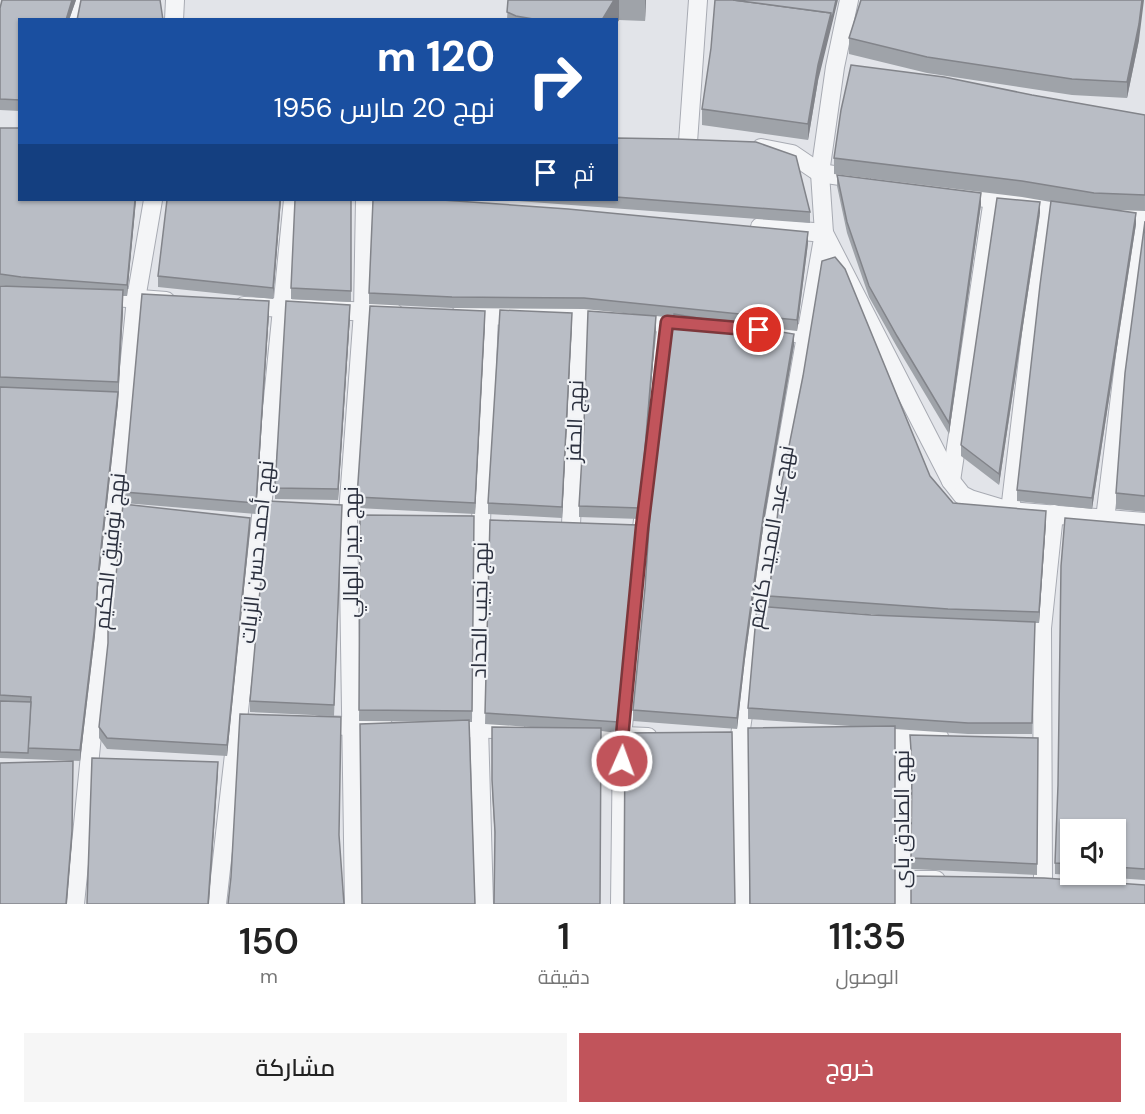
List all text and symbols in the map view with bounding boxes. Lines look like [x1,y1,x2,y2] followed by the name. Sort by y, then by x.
[377,29,495,84] text: 120 m
[516,42,594,120] icon: right
[274,90,495,125] text: نهج 20 مارس 1956
[529,156,562,189] icon: arrive
[574,159,594,188] text: ثم
[733,304,784,355] pin
[742,313,775,346] icon: arrive
[560,380,590,463] street label: نهج الحفز
[741,443,801,631] street label: نهج عبد المجيد كاضم
[233,459,281,645] street label: نهج أحمد حسن الزيات
[88,471,132,631] street label: نهج توفيق الحكيم
[337,486,367,618] street label: نهج حيدر الهالي
[465,541,495,679] street label: نهج نجيب الحداد
[590,729,654,793] position arrow
[888,750,916,888] street label: نهج الصادق باى
[1060,819,1126,885] map controls
[1060,819,1126,885] button: sound
[557,913,570,960] text: 1
[829,913,906,960] text: 11:35
[239,918,299,965] text: 150
[260,963,278,989] text: m
[538,964,590,990] text: دقيقة
[836,964,899,990] text: الوصول
[24,1033,567,1102] button: مشاركة
[579,1033,1121,1102] button: خروج

